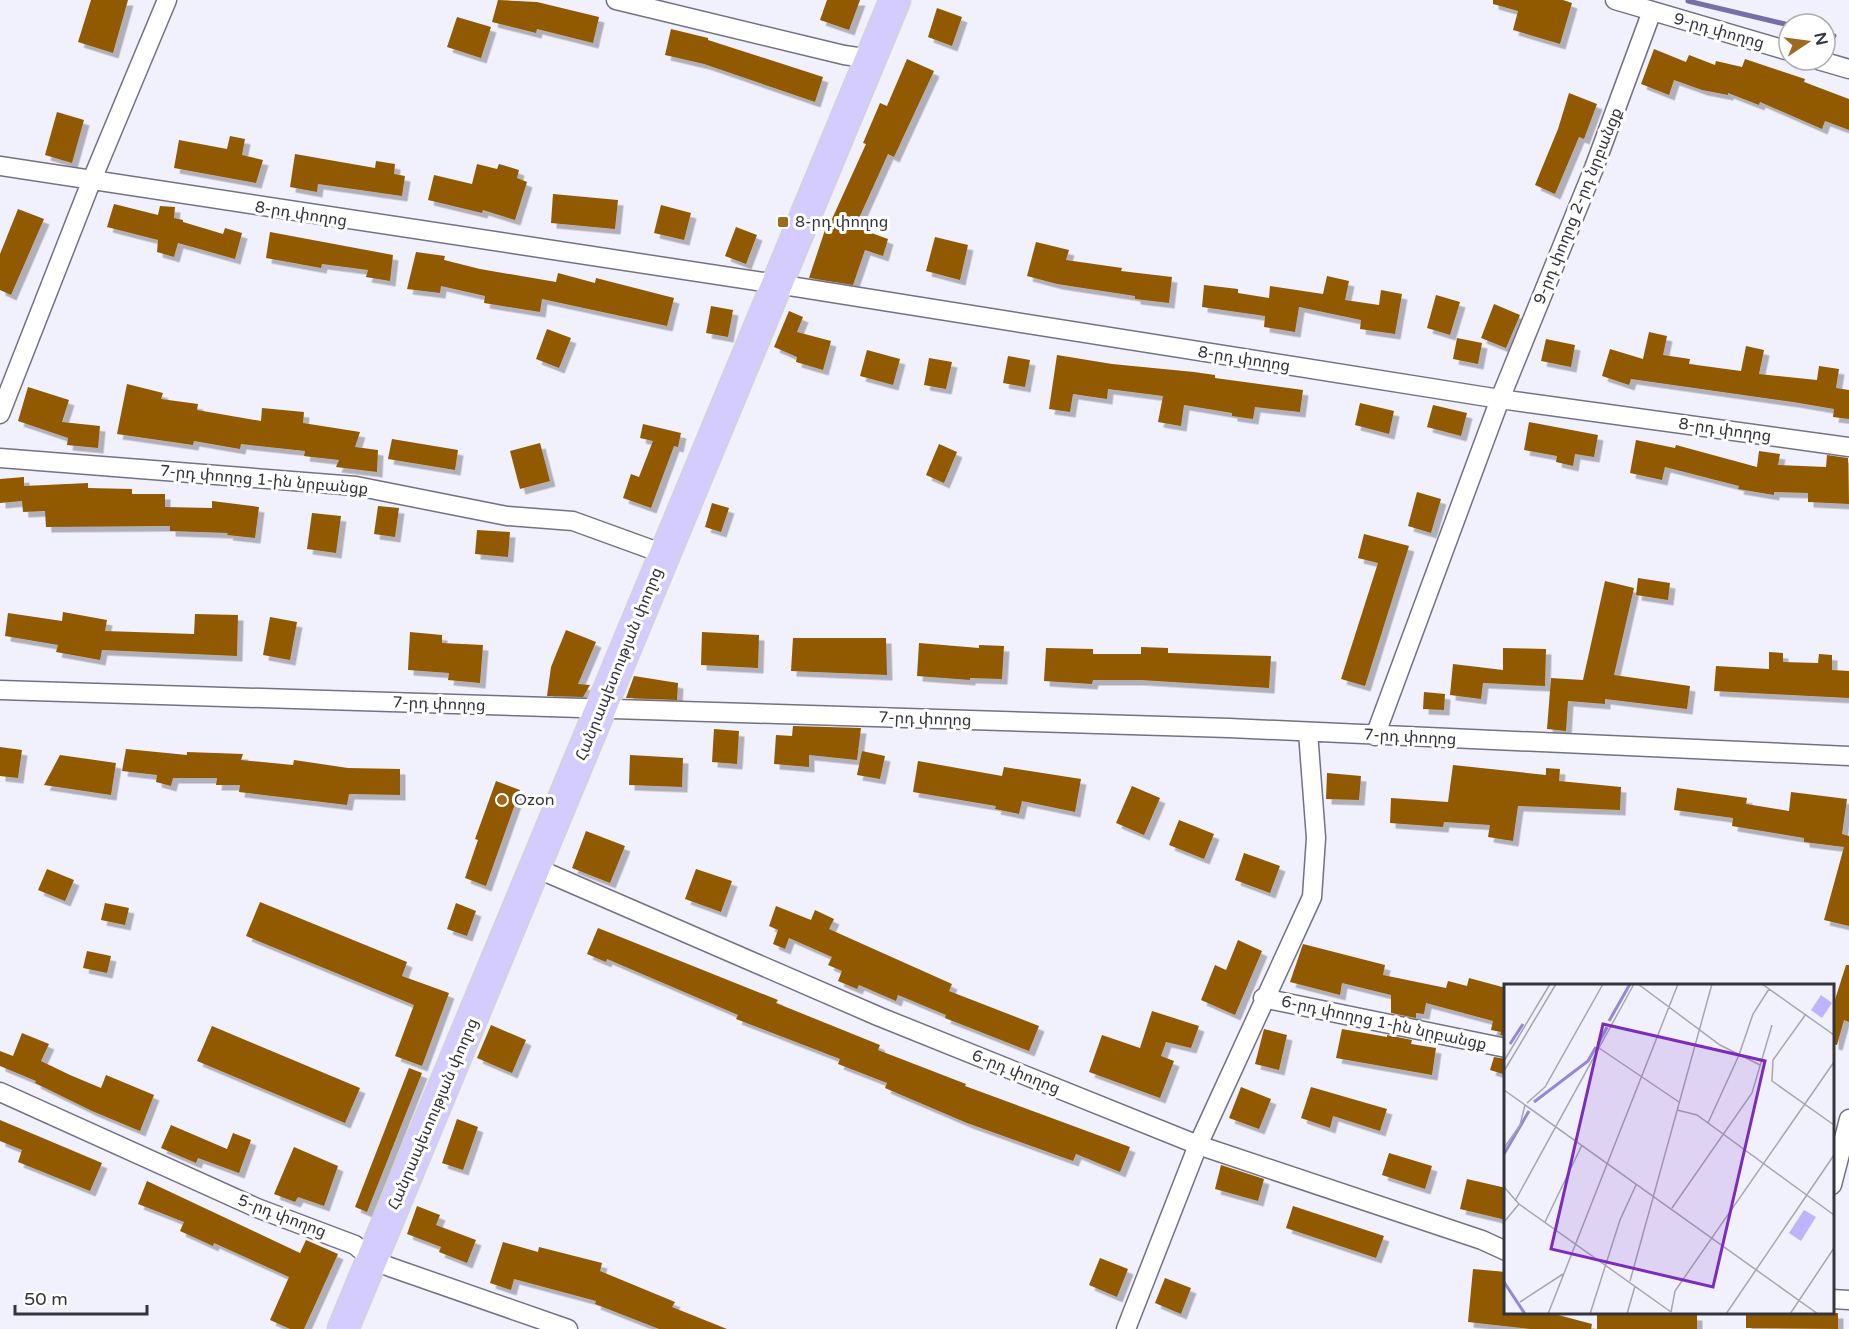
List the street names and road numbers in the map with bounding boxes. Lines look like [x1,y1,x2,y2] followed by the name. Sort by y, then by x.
[1671,9,1767,53] street label: 9-րդ փողոց
[1529,105,1627,307] street label: 9-րդ փողոց 2-րդ նրբանցք
[253,197,349,231] street label: 8-րդ փողոց
[1196,342,1292,376] street label: 8-րդ փողոց
[1677,414,1773,446] street label: 8-րդ փողոց
[159,461,369,499] street label: 7-րդ փողոց 1-ին նրբանցք
[571,564,667,764] street label: Հանրապետության փողոց
[392,692,486,716] street label: 7-րդ փողոց
[878,707,972,731] street label: 7-րդ փողոց
[1363,725,1457,749] street label: 7-րդ փողոց
[1279,991,1489,1055] street label: 6-րդ փողոց 1-ին նրբանցք
[383,1015,483,1213] street label: Հանրապետության փողոց
[969,1045,1063,1099] street label: 6-րդ փողոց
[235,1190,329,1242] street label: 5-րդ փողոց

